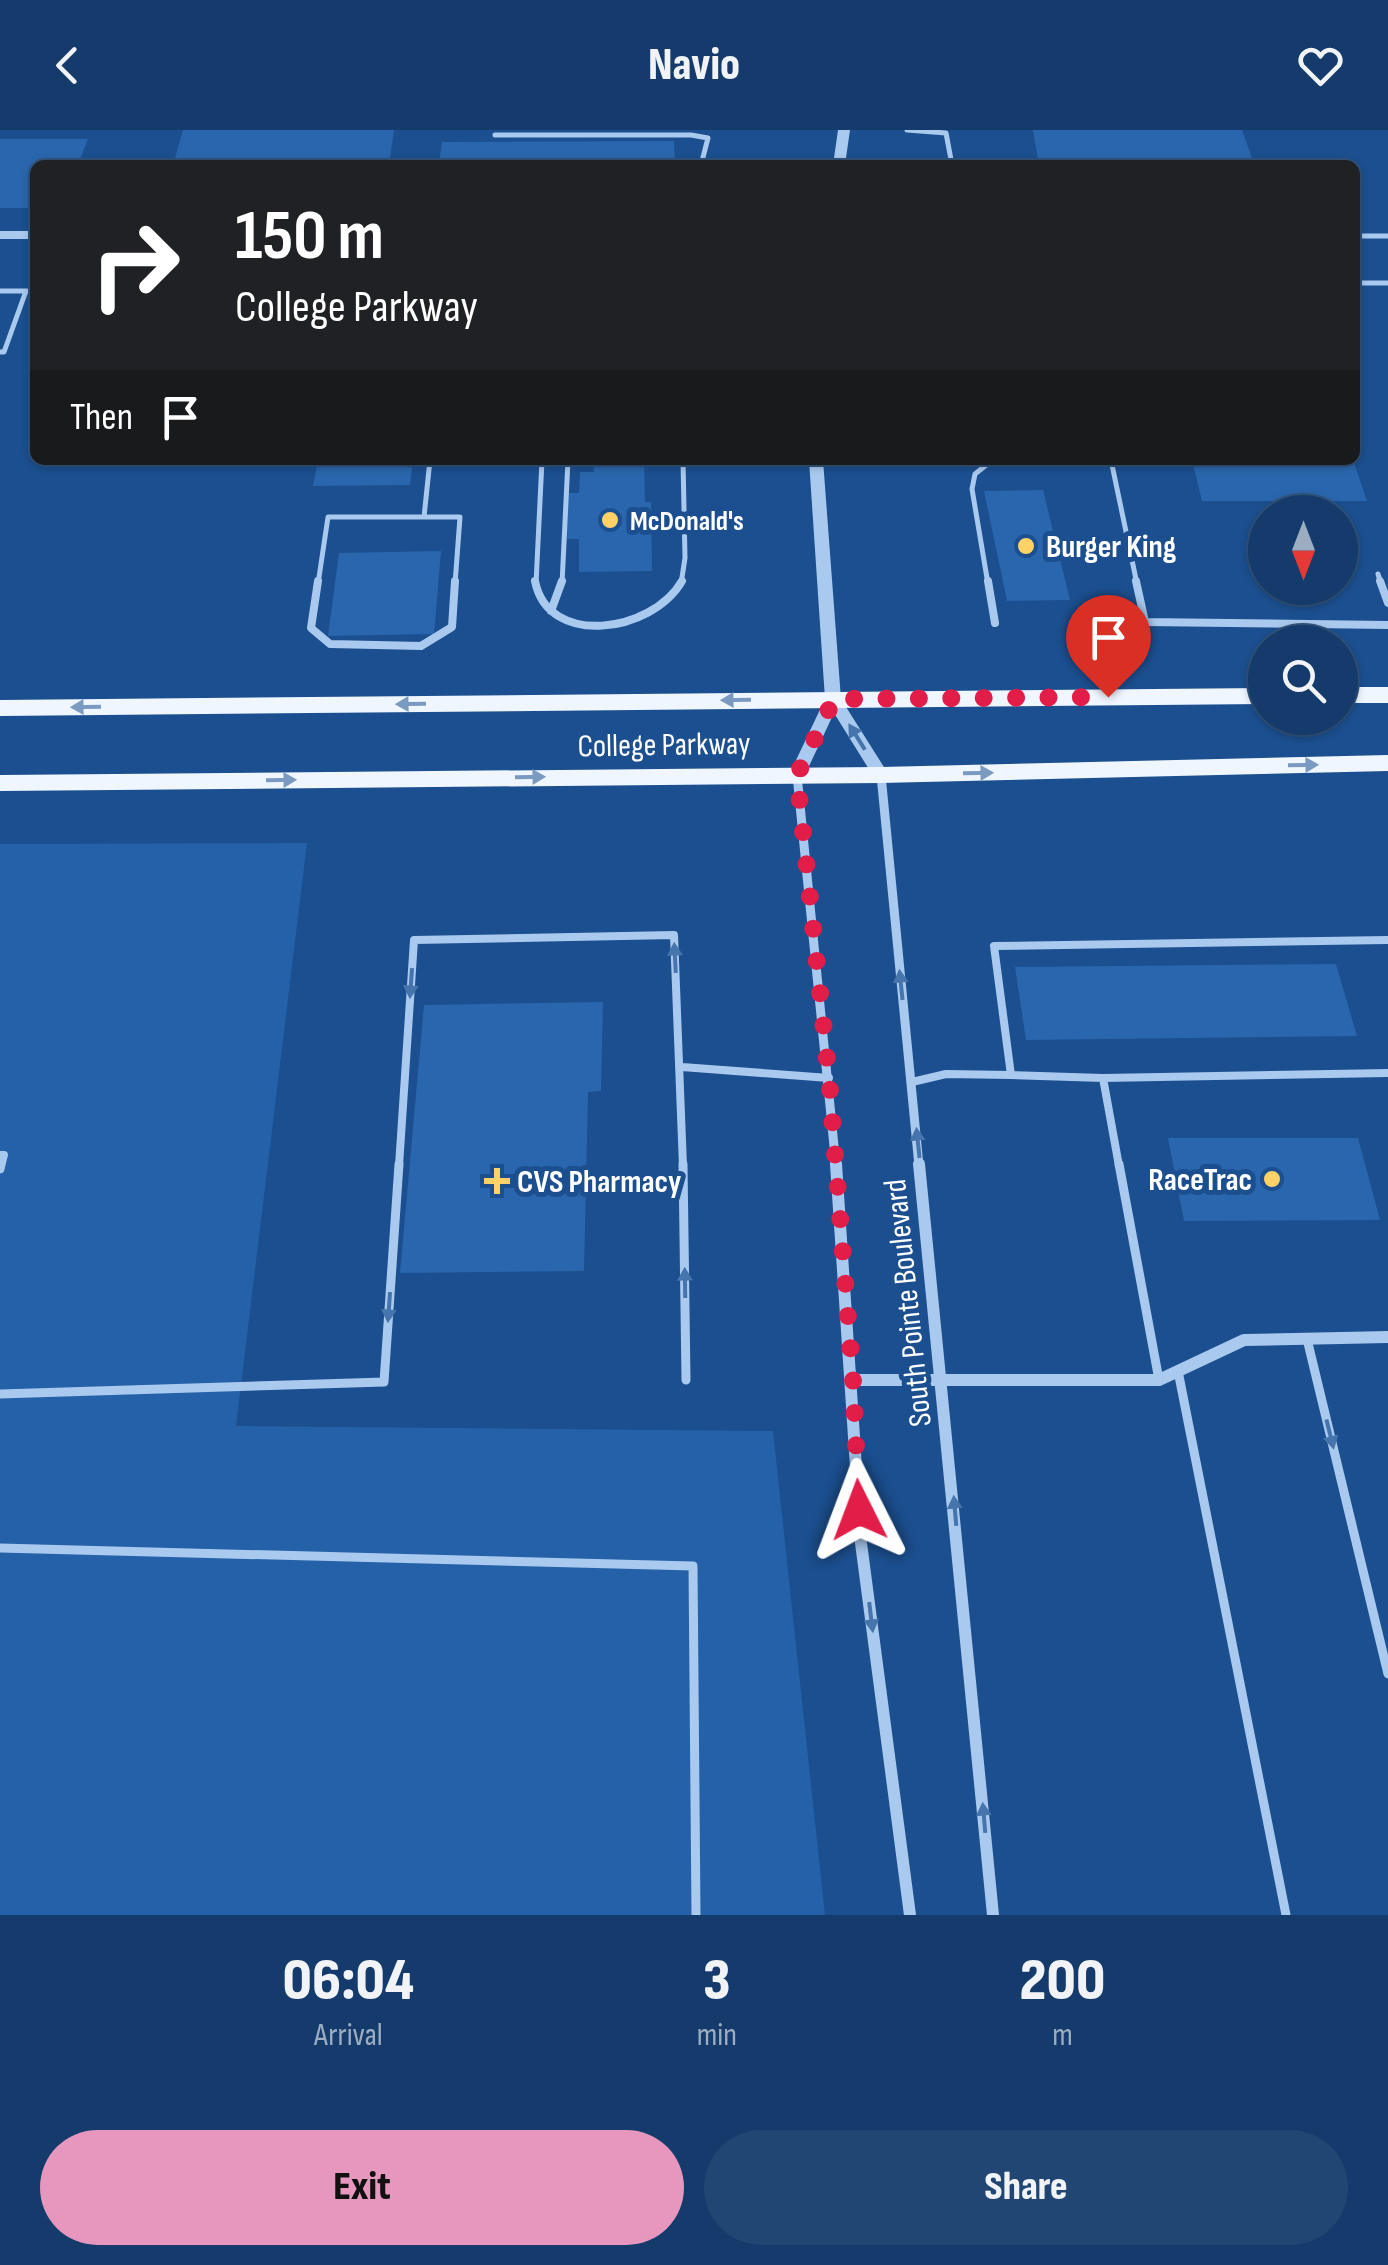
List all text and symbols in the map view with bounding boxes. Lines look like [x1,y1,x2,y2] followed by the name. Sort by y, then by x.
[40,38,95,93] icon: back
[648,38,740,93] text: Navio
[1293,38,1348,93] icon: heart
[235,195,384,279] text: 150 m
[70,200,200,330] icon: right
[235,280,478,335] text: College Parkway
[153,390,208,445] icon: arrive
[70,395,133,440] text: Then
[1248,495,1358,605] north arrow
[1248,495,1358,735] map controls
[630,505,744,538] place label: McDonald's
[599,509,621,531] marker: McDonald's
[1046,528,1176,567] place label: Burger King
[1015,535,1037,557] marker: Burger King
[1066,595,1151,698] pin
[1081,610,1136,665] icon: arrive
[1248,625,1358,735] button: search
[719,692,751,708] one-way arrow
[395,696,427,712] one-way arrow
[70,700,102,716] one-way arrow
[849,723,866,751] one-way arrow
[577,724,751,767] street label: College Parkway
[1287,757,1319,773] one-way arrow
[963,764,995,780] one-way arrow
[514,769,546,785] one-way arrow
[266,772,298,788] one-way arrow
[667,942,683,974] one-way arrow
[403,967,419,999] one-way arrow
[893,969,909,1001] one-way arrow
[910,1127,926,1159] one-way arrow
[1148,1161,1252,1200] place label: RaceTrac
[517,1163,681,1202] place label: CVS Pharmacy
[1261,1168,1283,1190] marker: RaceTrac
[486,1170,508,1192] marker: CVS Pharmacy
[876,1177,941,1429] street label: South Pointe Boulevard
[676,1266,692,1298] one-way arrow
[381,1292,397,1324] one-way arrow
[1323,1419,1338,1450] one-way arrow
[807,1458,911,1562] position arrow
[946,1495,962,1526] one-way arrow
[863,1602,879,1633] one-way arrow
[976,1802,992,1833] one-way arrow
[283,1945,414,2017] text: 06:04
[703,1945,731,2017] text: 3
[1020,1945,1105,2017] text: 200
[314,2016,383,2055] text: Arrival
[697,2016,737,2055] text: min
[1052,2016,1073,2055] text: m
[40,2130,684,2245] button: Exit
[704,2130,1348,2245] button: Share

